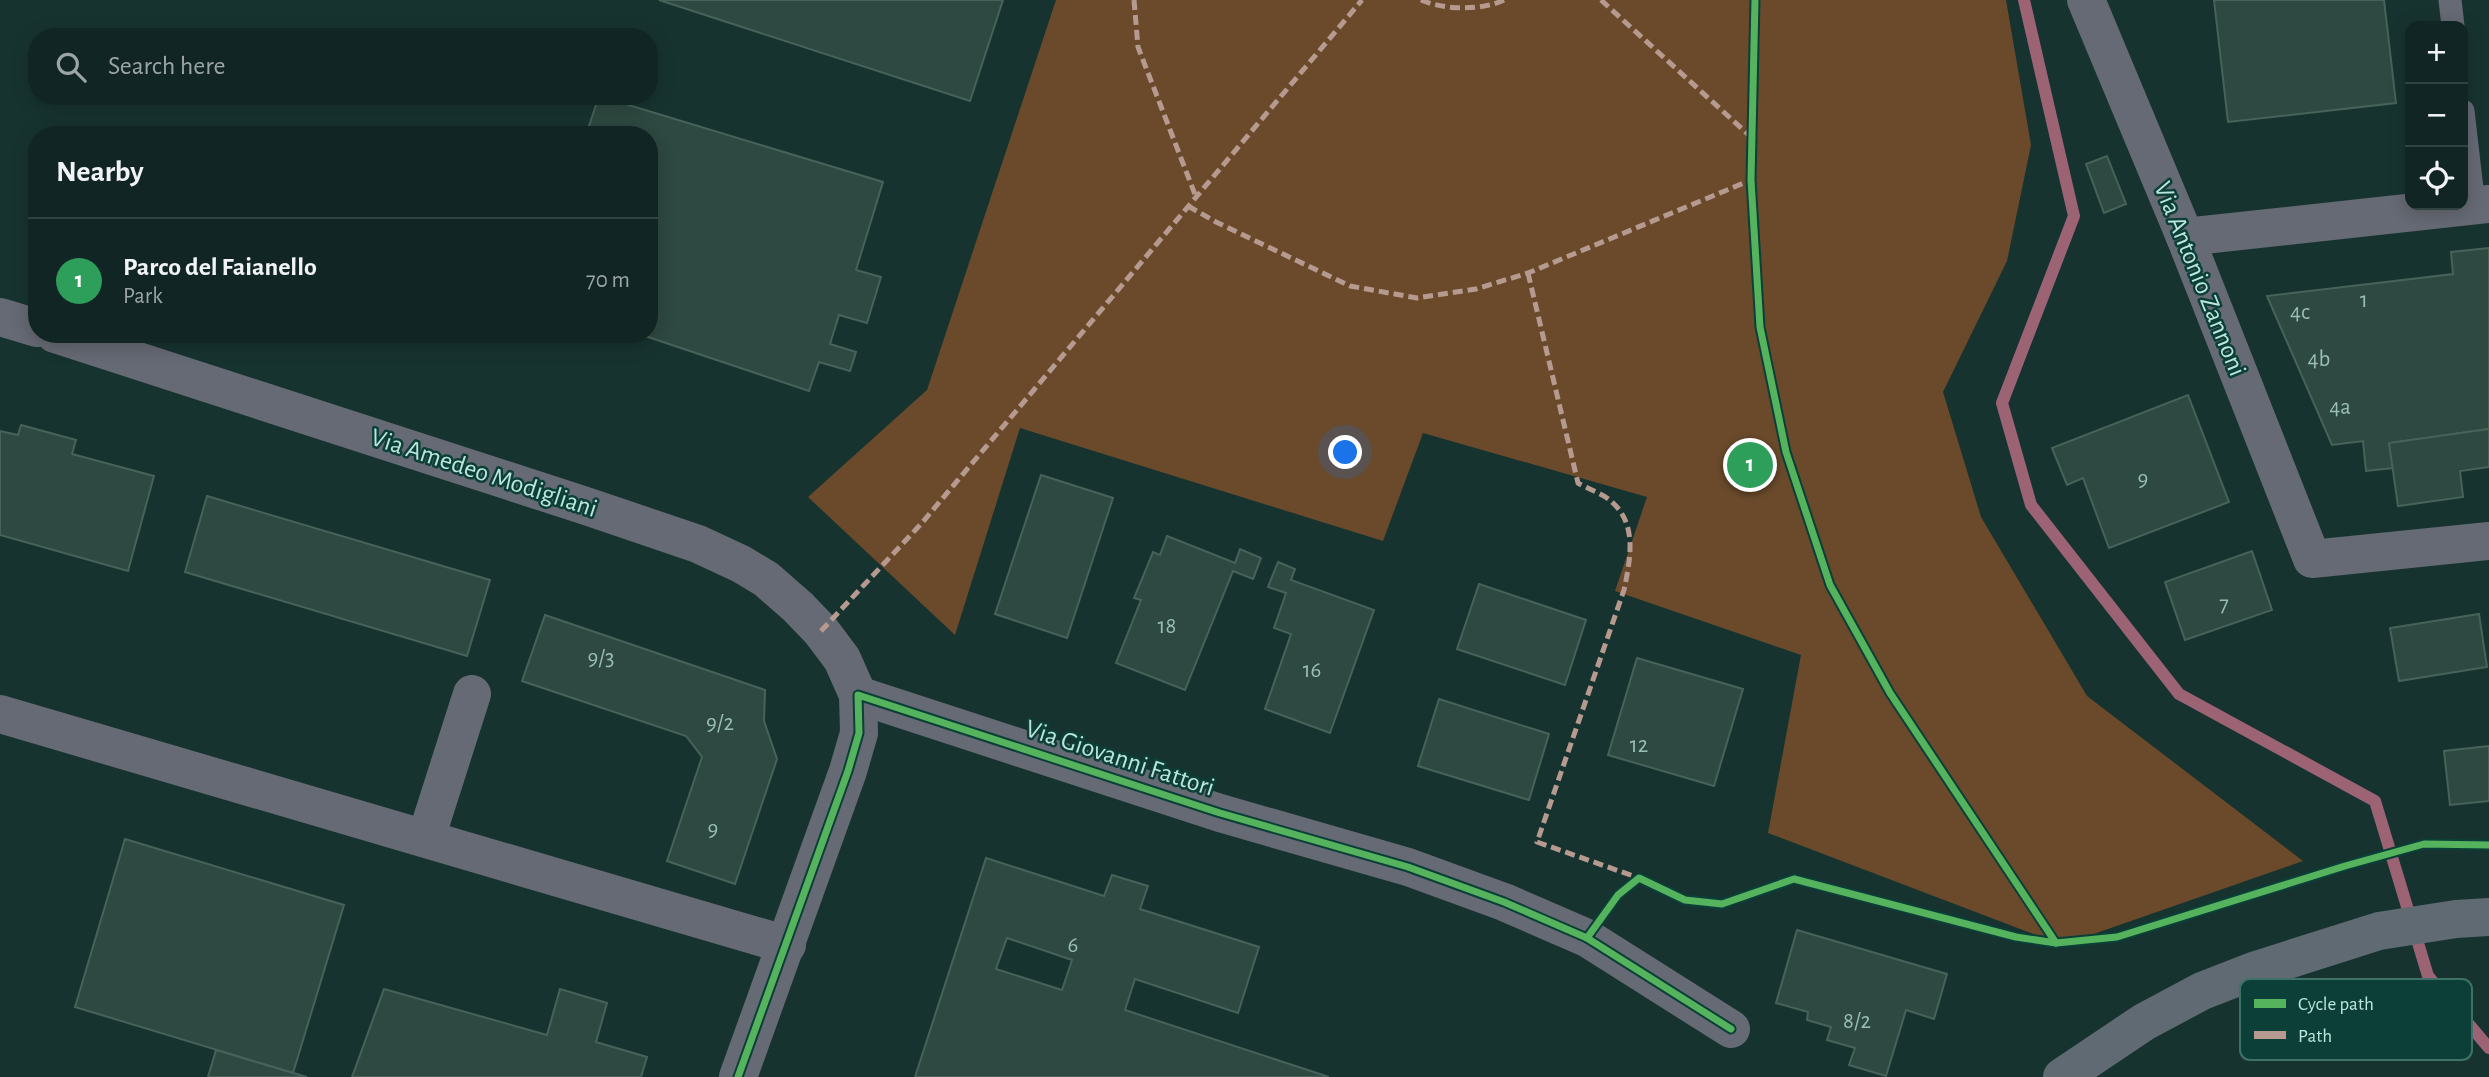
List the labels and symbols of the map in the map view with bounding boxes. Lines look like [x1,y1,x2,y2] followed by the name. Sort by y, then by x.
[2149,178,2251,380] street label: Via Antonio Zannoni
[2360,289,2368,312] house number: 1
[2290,301,2310,324] house number: 4c
[2308,348,2330,371] house number: 4b
[2329,396,2351,419] house number: 4a
[367,424,601,522] street label: Via Amedeo Modigliani
[1328,435,1362,469] your location
[1727,439,1773,491] pin: 1
[2138,468,2148,491] house number: 9
[2219,593,2229,616] house number: 7
[1158,615,1176,638] house number: 18
[588,647,614,670] house number: 9/3
[1303,659,1321,682] house number: 16
[706,712,734,735] house number: 9/2
[1022,715,1218,801] street label: Via Giovanni Fattori
[1630,734,1648,757] house number: 12
[708,818,718,841] house number: 9
[1068,934,1078,957] house number: 6
[2240,979,2472,1060] legend
[2298,995,2374,1014] text: Cycle path
[1843,1010,1871,1033] house number: 8/2
[2298,1027,2332,1046] text: Path

